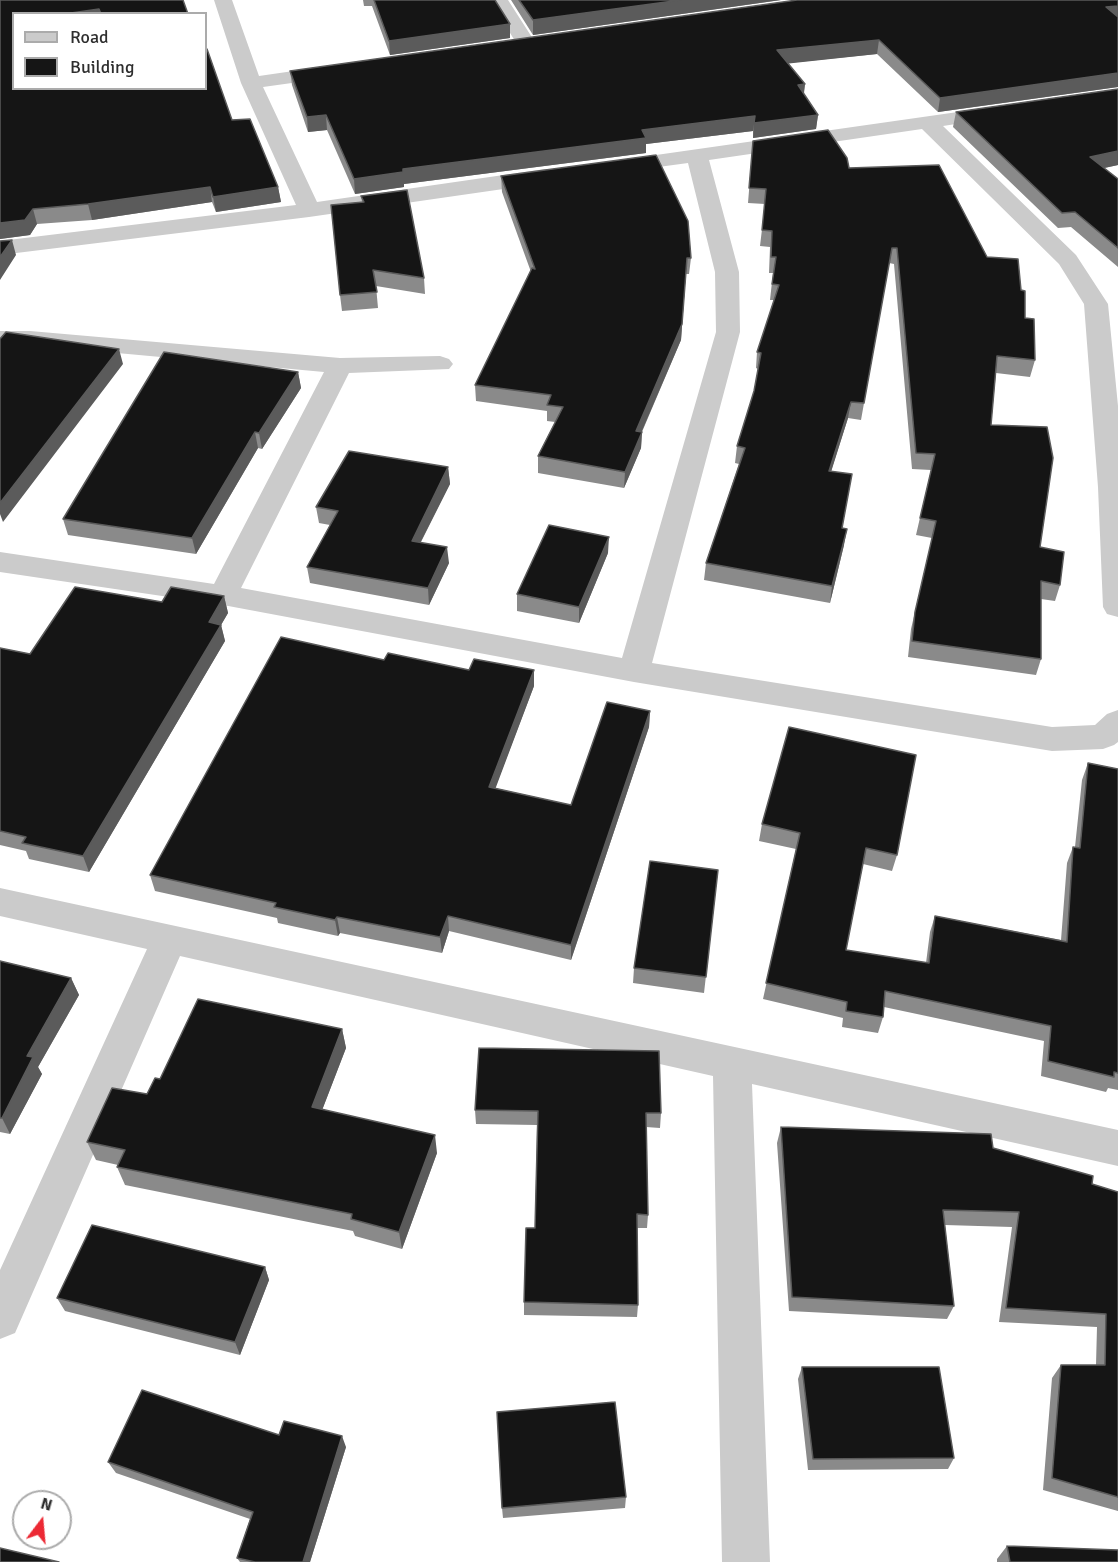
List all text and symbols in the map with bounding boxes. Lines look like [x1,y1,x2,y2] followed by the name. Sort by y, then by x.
[12,12,207,90] legend
[70,26,109,48] text: Road
[70,56,134,78] text: Building
[12,1490,72,1550] north arrow
[38,1493,55,1516] text: N

